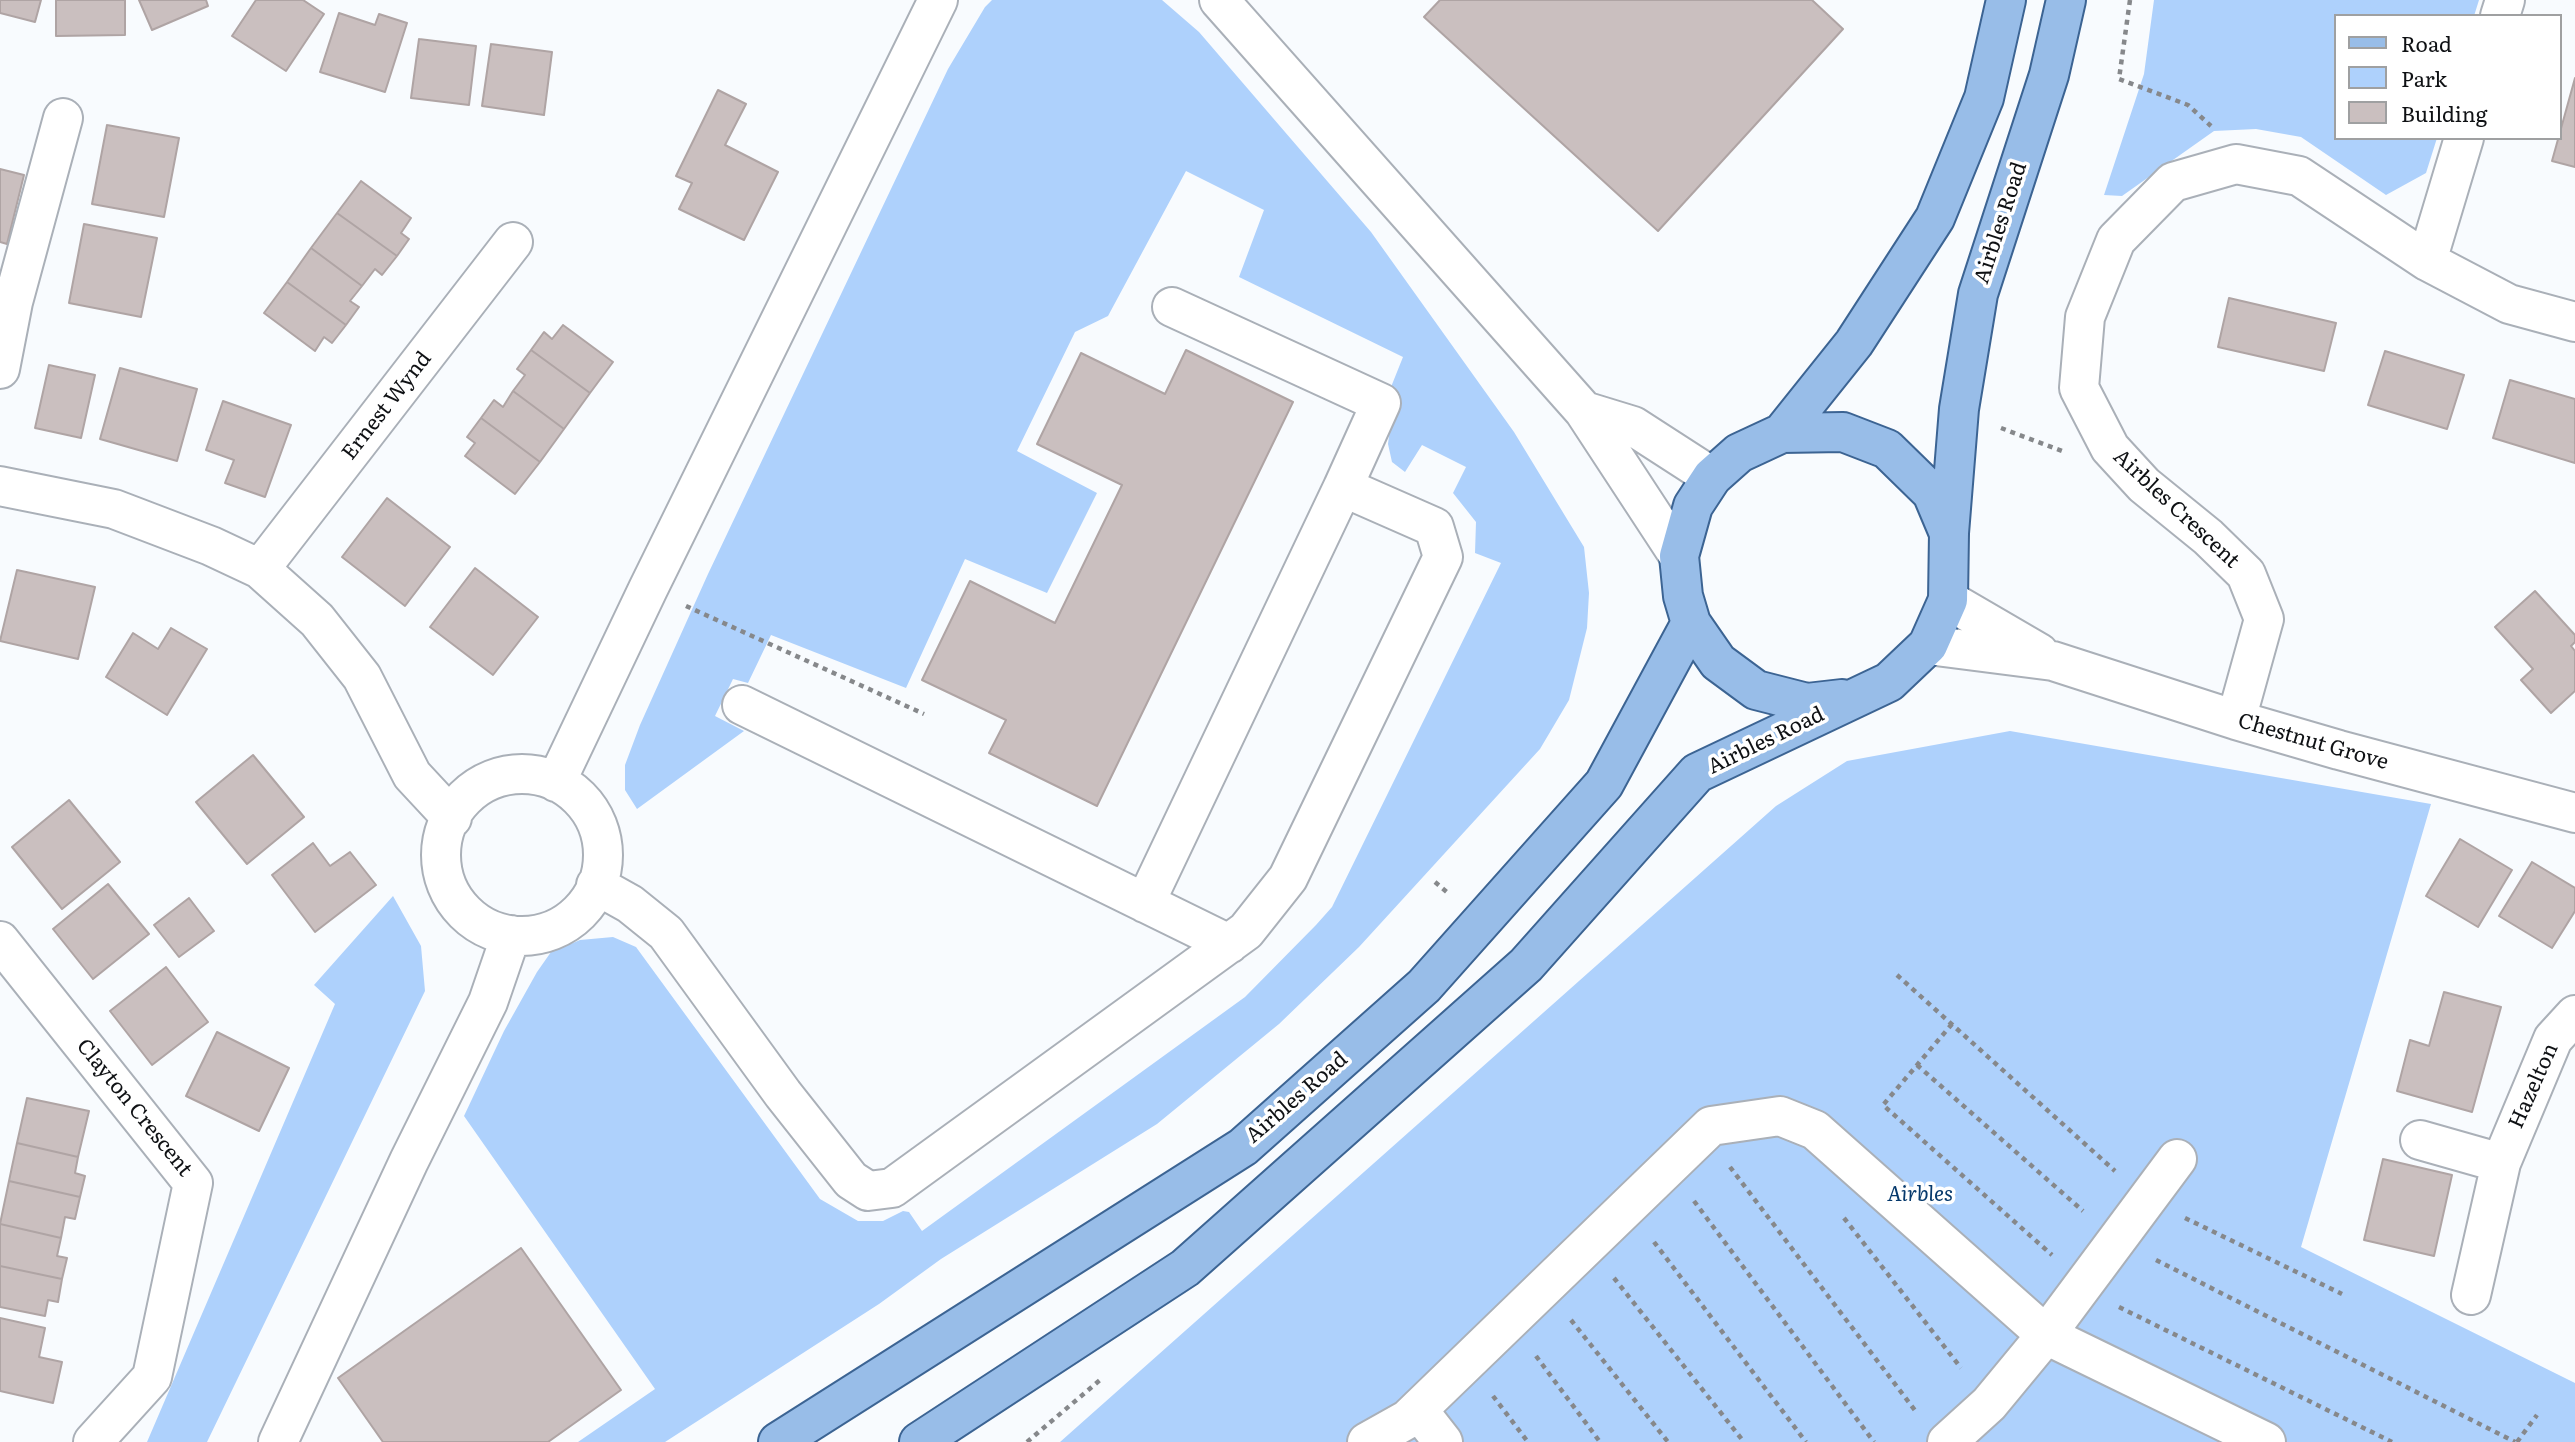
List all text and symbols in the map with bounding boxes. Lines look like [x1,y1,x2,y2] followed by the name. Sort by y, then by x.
[2334,14,2561,140] legend
[2401,27,2452,58] text: Road
[2401,62,2447,93] text: Park
[2401,97,2487,128] text: Building
[1969,159,2033,287] street label: Airbles Road
[337,347,437,465] street label: Ernest Wynd
[2108,444,2244,574] street label: Airbles Crescent
[1704,702,1828,780] street label: Airbles Road
[2235,708,2391,776] street label: Chestnut Grove
[71,1034,197,1182] street label: Clayton Crescent
[2504,1039,2564,1133] street label: Hazelton
[1241,1047,1353,1149] street label: Airbles Road
[1887,1182,1953,1208] park label: Airbles

